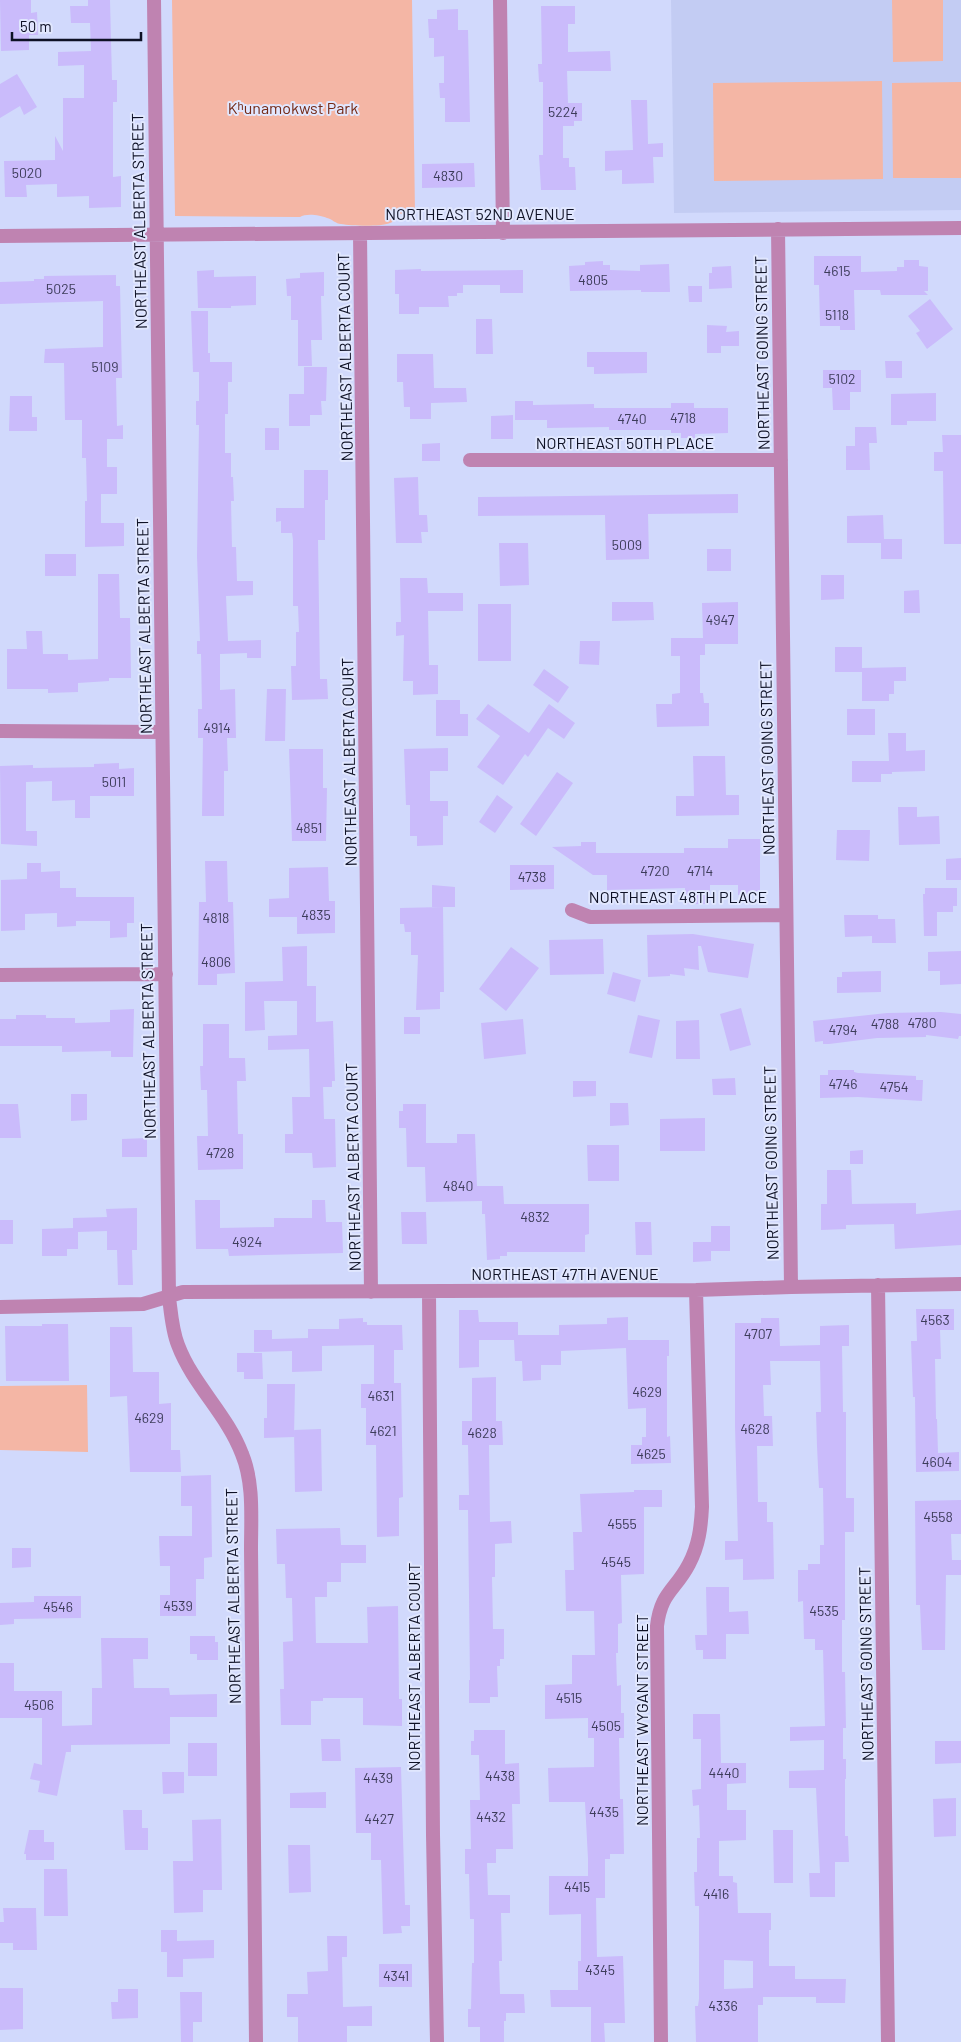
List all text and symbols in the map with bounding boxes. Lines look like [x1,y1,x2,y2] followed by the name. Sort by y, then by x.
[12,10,141,42] scale bar
[20,17,52,35] text: 50 m
[228,98,358,117] park label: Kʰunamokwst Park
[548,103,578,120] house number: 5224
[127,113,150,329] street label: NORTHEAST ALBERTA STREET
[12,164,42,181] house number: 5020
[433,167,463,184] house number: 4830
[385,204,575,223] street label: NORTHEAST 52ND AVENUE
[333,253,356,461] street label: NORTHEAST ALBERTA COURT
[750,256,773,450] street label: NORTHEAST GOING STREET
[824,262,850,279] house number: 4615
[578,271,608,288] house number: 4805
[46,280,76,297] house number: 5025
[825,306,849,323] house number: 5118
[92,358,118,375] house number: 5109
[828,370,856,387] house number: 5102
[670,409,696,426] house number: 4718
[617,410,647,427] house number: 4740
[536,433,714,452] street label: NORTHEAST 50TH PLACE
[132,518,155,734] street label: NORTHEAST ALBERTA STREET
[612,536,642,553] house number: 5009
[706,611,735,628] house number: 4947
[337,658,360,866] street label: NORTHEAST ALBERTA COURT
[755,661,778,855] street label: NORTHEAST GOING STREET
[203,719,231,736] house number: 4914
[102,773,126,790] house number: 5011
[296,819,322,836] house number: 4851
[640,862,670,879] house number: 4720
[687,862,713,879] house number: 4714
[518,868,546,885] house number: 4738
[589,887,767,906] street label: NORTHEAST 48TH PLACE
[301,906,331,923] house number: 4835
[203,909,229,926] house number: 4818
[136,923,159,1139] street label: NORTHEAST ALBERTA STREET
[201,953,231,970] house number: 4806
[907,1014,937,1031] house number: 4780
[871,1015,899,1032] house number: 4788
[829,1021,857,1038] house number: 4794
[341,1063,364,1271] street label: NORTHEAST ALBERTA COURT
[759,1066,782,1260] street label: NORTHEAST GOING STREET
[829,1075,857,1092] house number: 4746
[880,1078,908,1095] house number: 4754
[206,1144,234,1161] house number: 4728
[443,1177,473,1194] house number: 4840
[520,1208,550,1225] house number: 4832
[232,1233,262,1250] house number: 4924
[471,1264,659,1283] street label: NORTHEAST 47TH AVENUE
[920,1311,950,1328] house number: 4563
[744,1325,773,1342] house number: 4707
[632,1383,662,1400] house number: 4629
[368,1387,394,1404] house number: 4631
[134,1409,164,1426] house number: 4629
[740,1420,770,1437] house number: 4628
[369,1422,397,1439] house number: 4621
[467,1424,497,1441] house number: 4628
[636,1445,666,1462] house number: 4625
[922,1453,952,1470] house number: 4604
[221,1488,244,1704] street label: NORTHEAST ALBERTA STREET
[923,1508,953,1525] house number: 4558
[607,1515,637,1532] house number: 4555
[601,1553,631,1570] house number: 4545
[404,1563,423,1771] street label: NORTHEAST ALBERTA COURT
[854,1567,877,1761] street label: NORTHEAST GOING STREET
[163,1597,193,1614] house number: 4539
[43,1598,73,1615] house number: 4546
[809,1602,839,1619] house number: 4535
[632,1614,651,1826] street label: NORTHEAST WYGANT STREET
[556,1689,582,1706] house number: 4515
[24,1696,54,1713] house number: 4506
[591,1717,621,1734] house number: 4505
[708,1764,740,1781] house number: 4440
[485,1767,515,1784] house number: 4438
[363,1769,393,1786] house number: 4439
[589,1803,619,1820] house number: 4435
[476,1808,506,1825] house number: 4432
[364,1810,394,1827] house number: 4427
[564,1878,590,1895] house number: 4415
[703,1885,729,1902] house number: 4416
[585,1961,615,1978] house number: 4345
[383,1967,409,1984] house number: 4341
[708,1997,738,2014] house number: 4336

